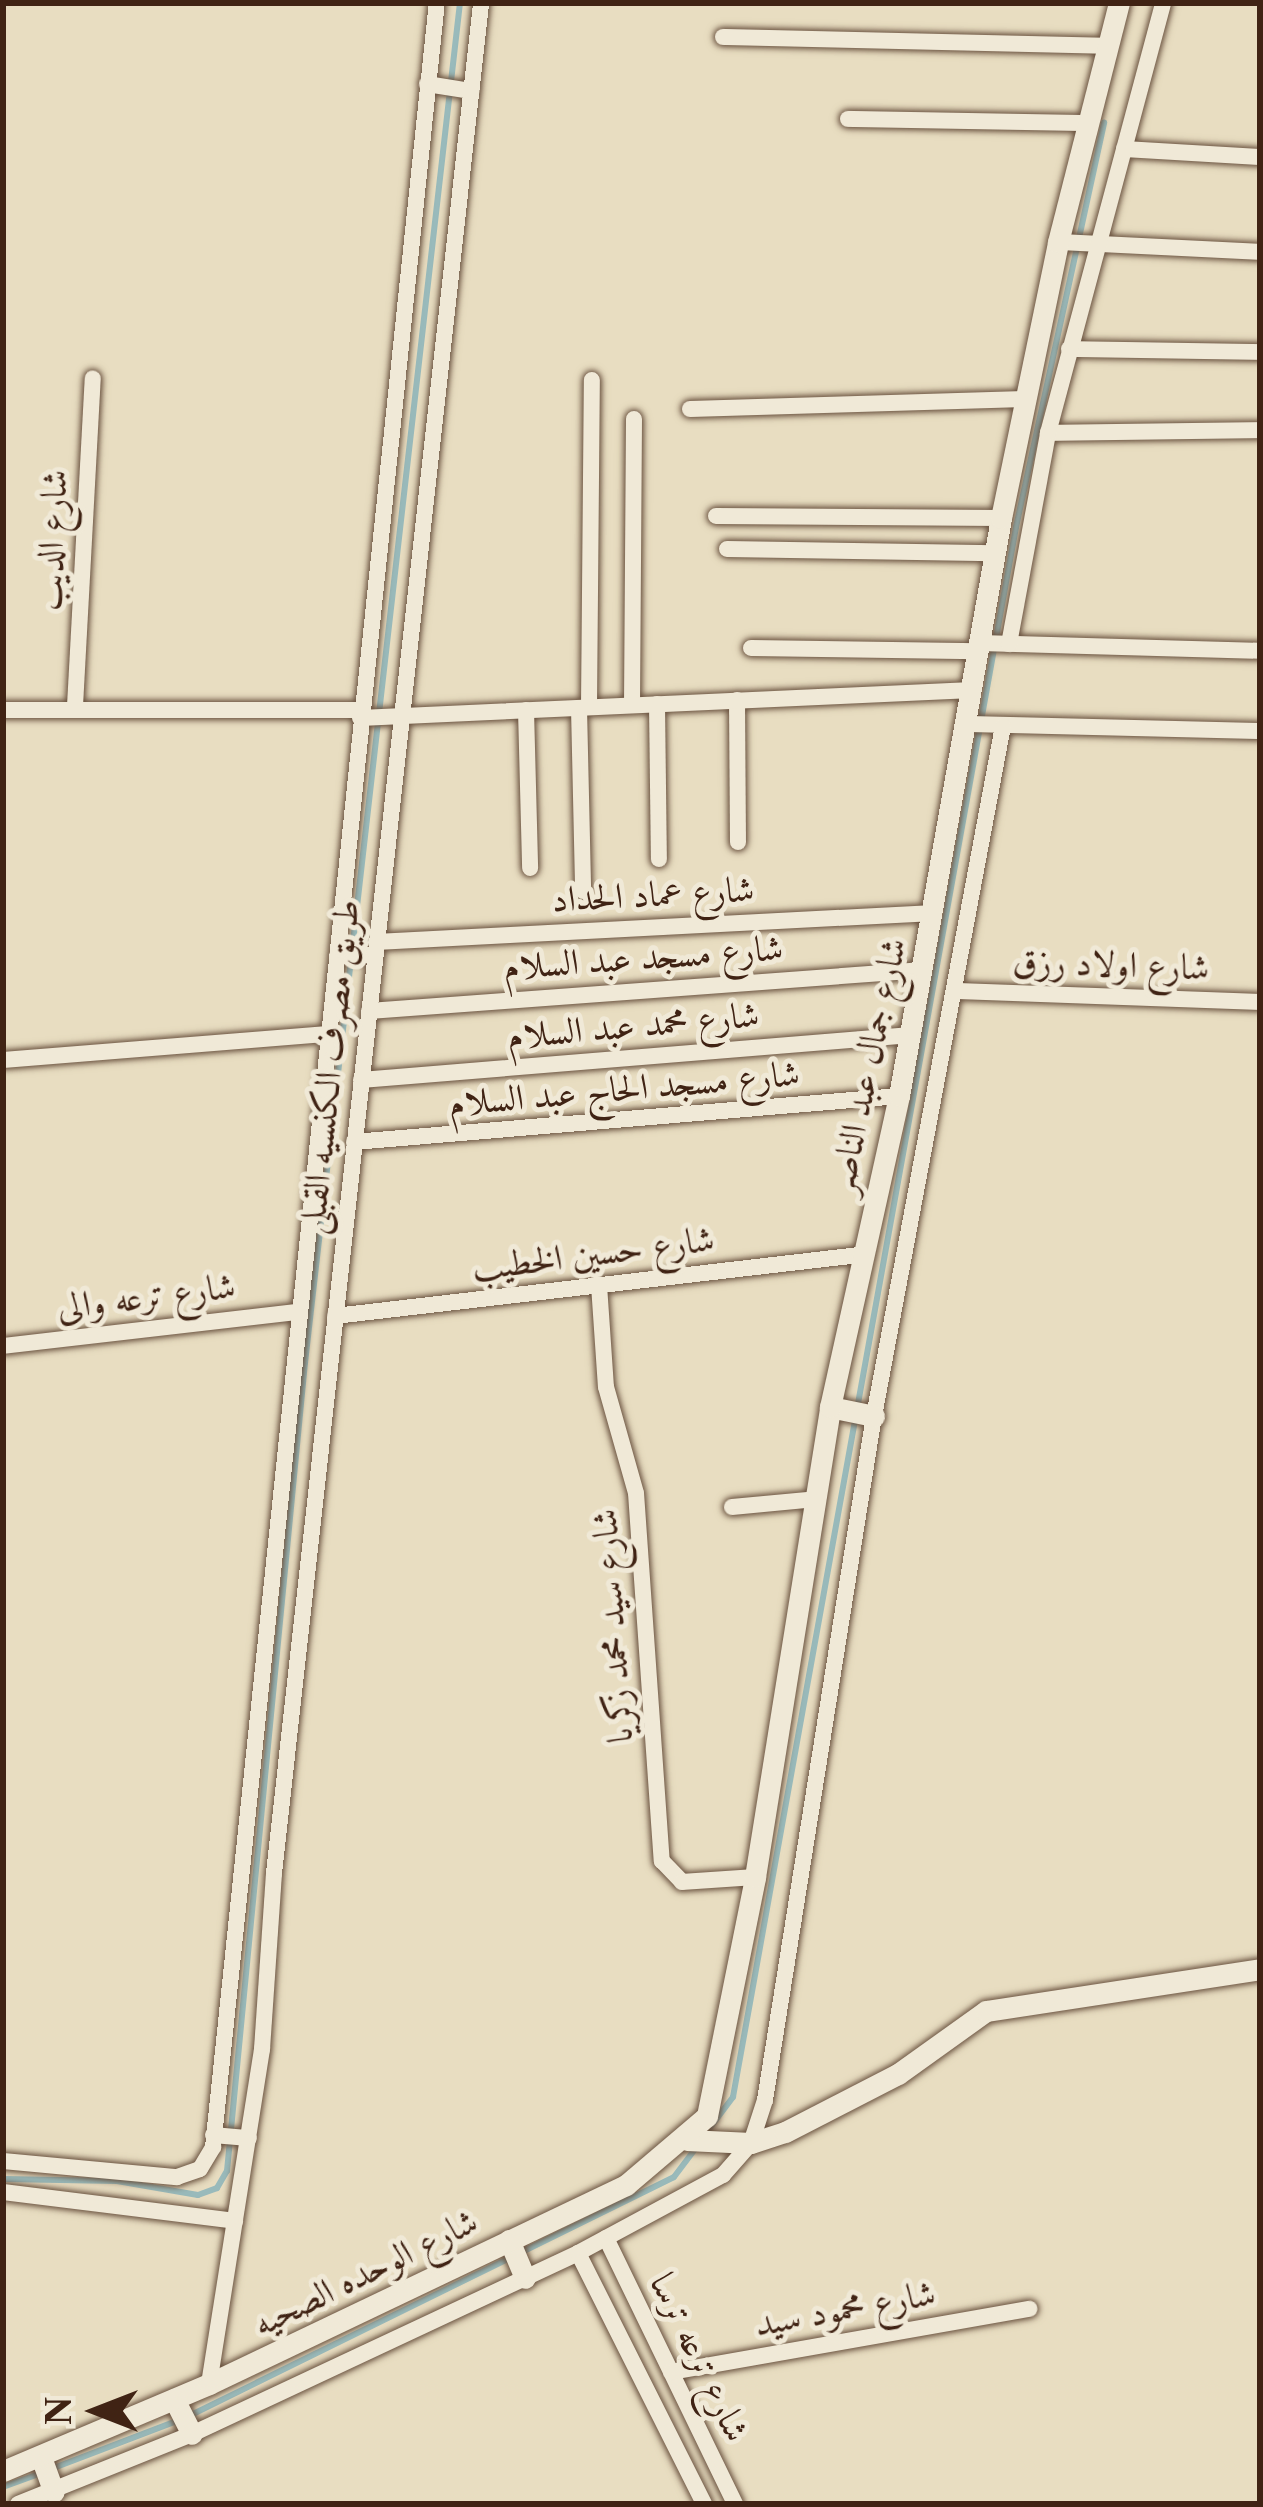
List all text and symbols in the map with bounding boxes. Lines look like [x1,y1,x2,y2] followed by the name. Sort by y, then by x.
[26,468,76,612] street label: شارع الديب
[550,867,756,921] street label: شارع عماد الحداد
[290,898,368,1236] street label: طريق مصرف الكنسيه القبلى
[502,926,784,988] street label: شارع مسجد عبد السلام
[819,934,915,1198] street label: شارع جمال عبد الناصر
[1012,939,1210,989] street label: شارع اولاد رزق
[505,992,761,1058] street label: شارع محمد عبد السلام
[446,1051,802,1125] street label: شارع مسجد الحاج عبد السلام
[469,1217,717,1289] street label: شارع حسين الخطيب
[54,1264,238,1328] street label: شارع ترعه والى
[582,1508,642,1744] street label: شارع سيد محمد زكريا
[246,2199,484,2345] street label: شارع الوحده الصحيه
[641,2266,759,2448] street label: شارع ترعه ترسا
[751,2271,939,2345] street label: شارع محمود سيد
[36,2351,156,2471] north arrow
[39,2397,80,2425] text: N

